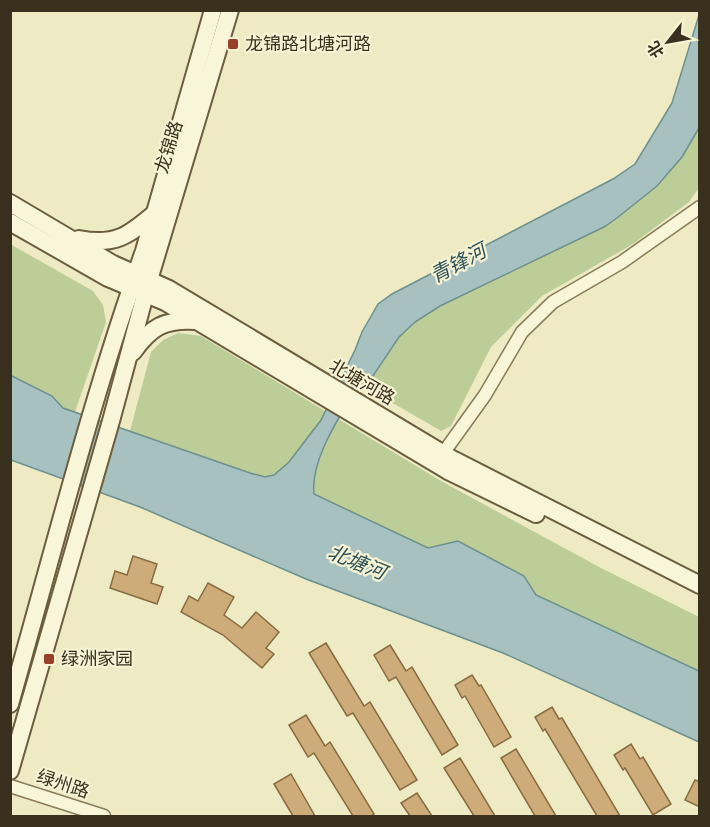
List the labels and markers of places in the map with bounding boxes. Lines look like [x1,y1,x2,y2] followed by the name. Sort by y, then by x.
[245,31,371,55] place label: 龙锦路北塘河路
[226,37,240,51] marker: 龙锦路北塘河路
[61,646,133,670] place label: 绿洲家园
[42,652,56,666] marker: 绿洲家园

